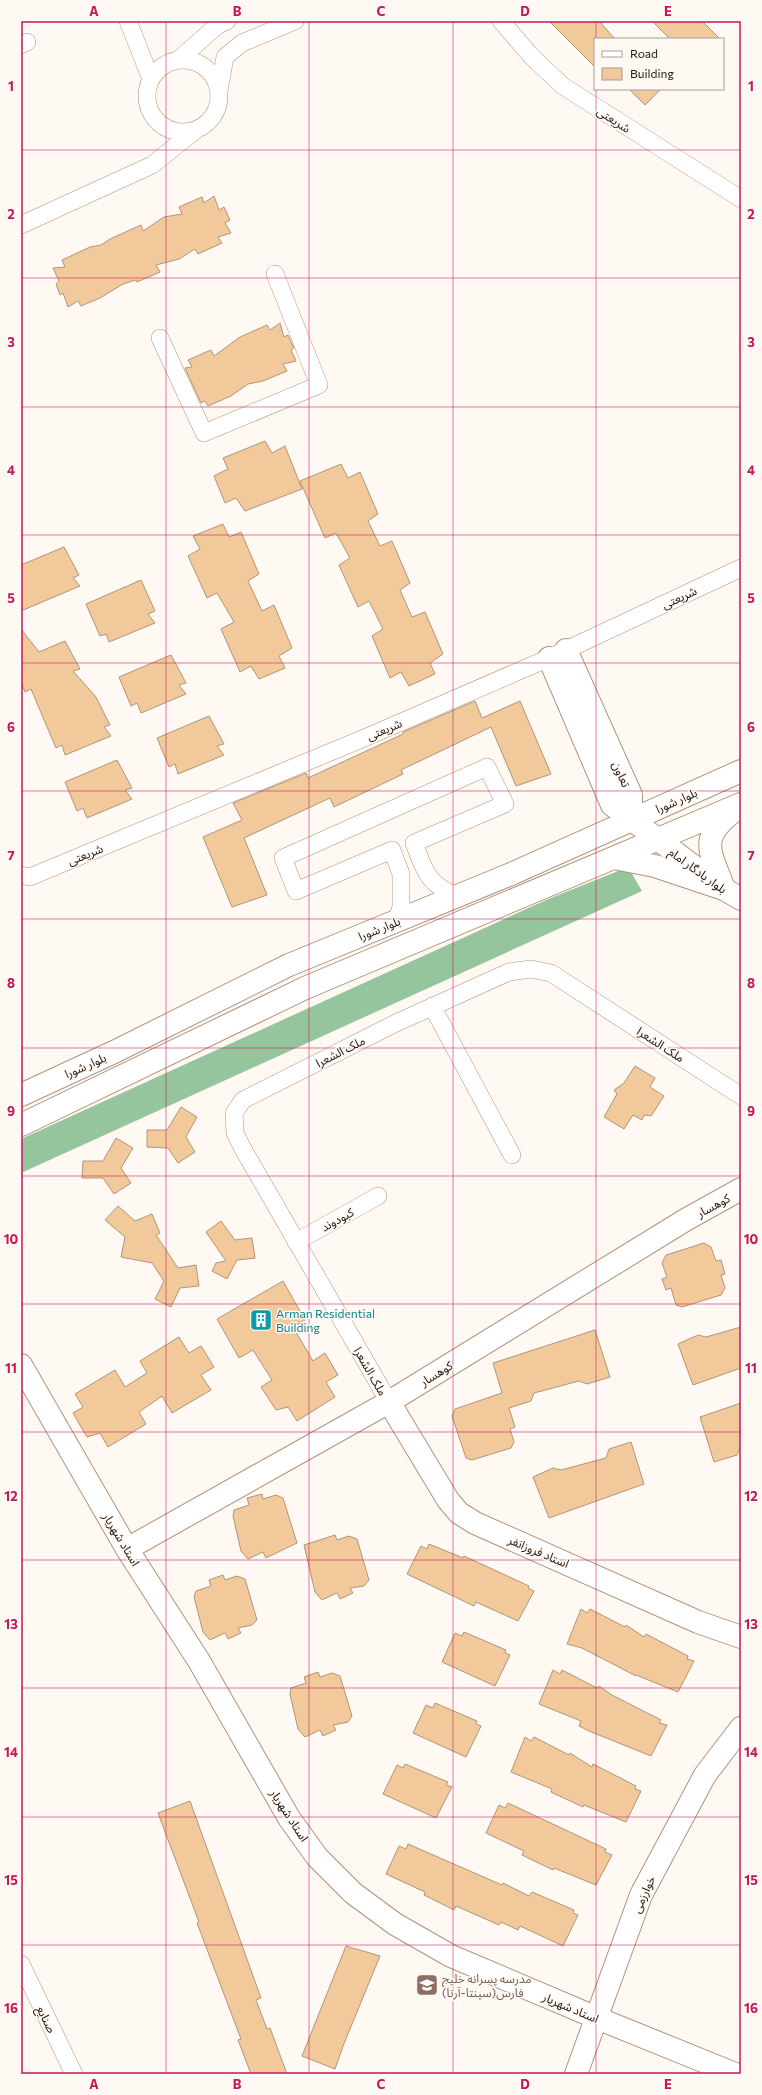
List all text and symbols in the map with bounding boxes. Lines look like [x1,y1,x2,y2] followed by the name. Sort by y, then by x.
[89,3,99,19] text: A
[233,3,242,19] text: B
[377,3,386,19] text: C
[520,3,530,19] text: D
[664,3,672,19] text: E
[594,38,724,90] legend
[630,46,658,60] text: Road
[630,66,674,80] text: Building
[8,78,14,94] text: 1
[748,78,754,94] text: 1
[594,103,633,136] street label: شریعتی
[7,206,15,222] text: 2
[747,206,755,222] text: 2
[7,334,15,350] text: 3
[747,334,755,350] text: 3
[7,462,15,478] text: 4
[747,462,755,478] text: 4
[659,583,699,612] street label: شریعتی
[7,590,15,606] text: 5
[747,590,755,606] text: 5
[364,715,404,744] street label: شریعتی
[7,719,15,735] text: 6
[747,719,755,735] text: 6
[609,759,634,790] street label: تعاون
[653,785,699,816] street label: بلوار شورا
[65,841,105,868] street label: شریعتی
[664,844,730,898] street label: بلوار یادگار امام
[7,847,15,863] text: 7
[747,847,755,863] text: 7
[356,913,402,944] street label: بلوار شورا
[7,975,15,991] text: 8
[747,975,755,991] text: 8
[634,1024,687,1065] street label: ملک الشعرا
[313,1033,368,1070] street label: ملک الشعرا
[62,1050,108,1081] street label: بلوار شورا
[7,1103,15,1119] text: 9
[747,1103,755,1119] text: 9
[693,1190,733,1221] street label: کوهسار
[318,1204,357,1235] street label: کبودوند
[4,1231,19,1247] text: 10
[744,1231,759,1247] text: 10
[276,1306,375,1334] place label: Arman Residential Building
[248,1307,274,1333] building icon: Arman Residential Building
[351,1344,390,1398] street label: ملک الشعرا
[416,1357,456,1390] street label: کوهسار
[5,1360,17,1376] text: 11
[745,1360,757,1376] text: 11
[4,1488,18,1504] text: 12
[744,1488,758,1504] text: 12
[99,1509,143,1569] street label: استاد شهریار
[505,1532,572,1571] street label: استاد فروزانفر
[4,1616,18,1632] text: 13
[744,1616,758,1632] text: 13
[4,1744,18,1760] text: 14
[744,1744,758,1760] text: 14
[266,1785,312,1845] street label: استاد شهریار
[4,1872,18,1888] text: 15
[744,1872,758,1888] text: 15
[629,1873,658,1915] street label: خوارزمی
[442,1971,532,2001] place label: مدرسه پسرانه خلیج فارس(سپنتا-آرتا)
[414,1972,440,1998] school or university icon: مدرسه پسرانه خلیج فارس(سپنتا-آرتا)
[539,1989,601,2026] street label: استاد شهریار
[4,2000,18,2016] text: 16
[744,2000,758,2016] text: 16
[32,2003,60,2036] street label: صنایع
[89,2076,99,2092] text: A
[233,2076,242,2092] text: B
[377,2076,386,2092] text: C
[520,2076,530,2092] text: D
[664,2076,672,2092] text: E

